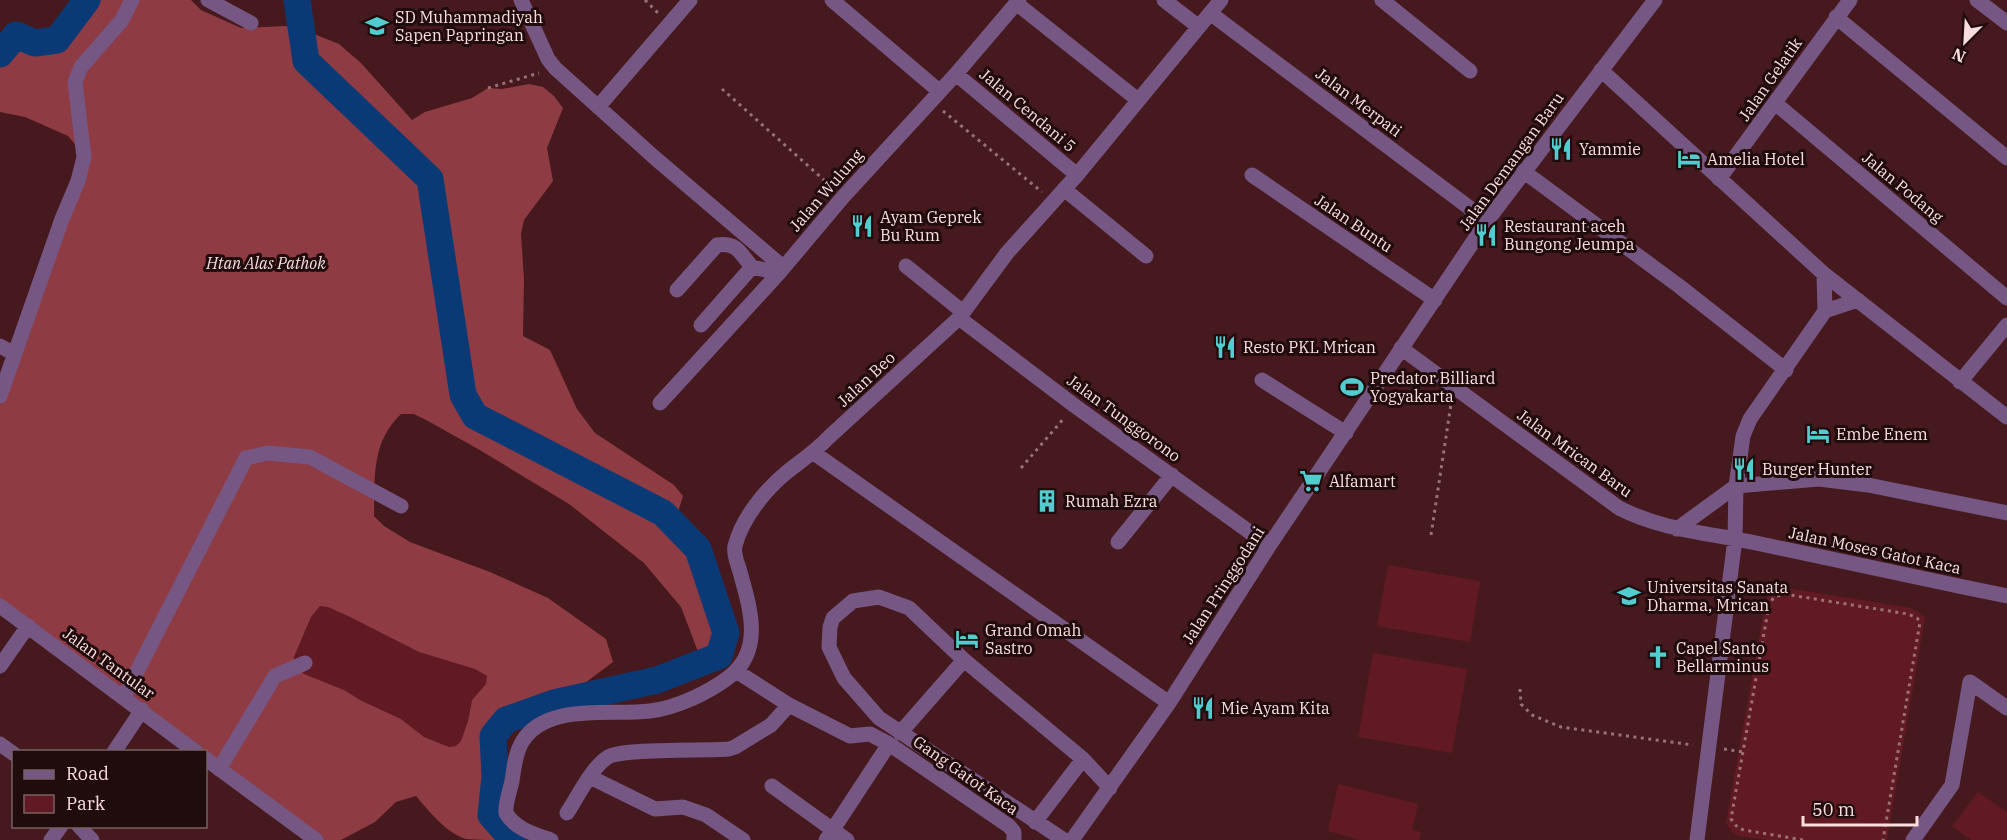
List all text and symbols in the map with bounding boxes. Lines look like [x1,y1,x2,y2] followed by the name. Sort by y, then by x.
[395,7,543,45] place label: SD Muhammadiyah Sapen Papringan
[1935,12,1995,72] north arrow
[364,13,390,39] school or university icon: SD Muhammadiyah Sapen Papringan
[1734,33,1806,124] street label: Jalan Gelatik
[1949,44,1969,67] text: N
[1312,63,1406,141] street label: Jalan Merpati
[976,64,1080,156] street label: Jalan Cendani 5
[1454,88,1568,234] street label: Jalan Demangan Baru
[1548,136,1574,162] restaurant icon: Yammie
[1579,139,1641,159] place label: Yammie
[785,145,867,235] street label: Jalan Wulung
[1676,146,1702,172] hotel icon: Amelia Hotel
[1858,147,1948,227] street label: Jalan Podang
[1707,149,1805,169] place label: Amelia Hotel
[1311,190,1397,256] street label: Jalan Buntu
[880,207,982,245] place label: Ayam Geprek Bu Rum
[849,213,875,239] restaurant icon: Ayam Geprek Bu Rum
[1504,216,1635,254] place label: Restaurant aceh Bungong Jeumpa
[1473,222,1499,248] restaurant icon: Restaurant aceh Bungong Jeumpa
[205,253,326,273] park label: Htan Alas Pathok
[1212,334,1238,360] restaurant icon: Resto PKL Mrican
[1243,337,1376,357] place label: Resto PKL Mrican
[833,347,899,411] street label: Jalan Beo
[1370,368,1496,406] place label: Predator Billiard Yogyakarta
[1063,370,1185,466] street label: Jalan Tunggorono
[1339,374,1365,400] sports icon: Predator Billiard Yogyakarta
[1514,405,1636,501] street label: Jalan Mrican Baru
[1805,421,1831,447] hotel icon: Embe Enem
[1836,424,1928,444] place label: Embe Enem
[1731,456,1757,482] restaurant icon: Burger Hunter
[1762,459,1872,479] place label: Burger Hunter
[1298,468,1324,494] supermarket icon: Alfamart
[1329,471,1396,491] place label: Alfamart
[1034,488,1060,514] building icon: Rumah Ezra
[1065,491,1158,511] place label: Rumah Ezra
[1787,522,1963,578] street label: Jalan Moses Gatot Kaca
[1178,523,1268,647] street label: Jalan Pringgodani
[1647,577,1788,615] place label: Universitas Sanata Dharma, Mrican
[1616,583,1642,609] school or university icon: Universitas Sanata Dharma, Mrican
[985,620,1081,658] place label: Grand Omah Sastro
[59,623,159,703] street label: Jalan Tantular
[954,626,980,652] hotel icon: Grand Omah Sastro
[1676,638,1769,676] place label: Capel Santo Bellarminus
[1645,644,1671,670] church icon: Capel Santo Bellarminus
[1190,695,1216,721] restaurant icon: Mie Ayam Kita
[1221,698,1330,718] place label: Mie Ayam Kita
[909,731,1023,819] street label: Gang Gatot Kaca
[12,750,207,828] legend
[66,762,109,785] text: Road
[1803,789,1917,827] scale bar
[66,792,106,815] text: Park
[1812,798,1855,821] text: 50 m

